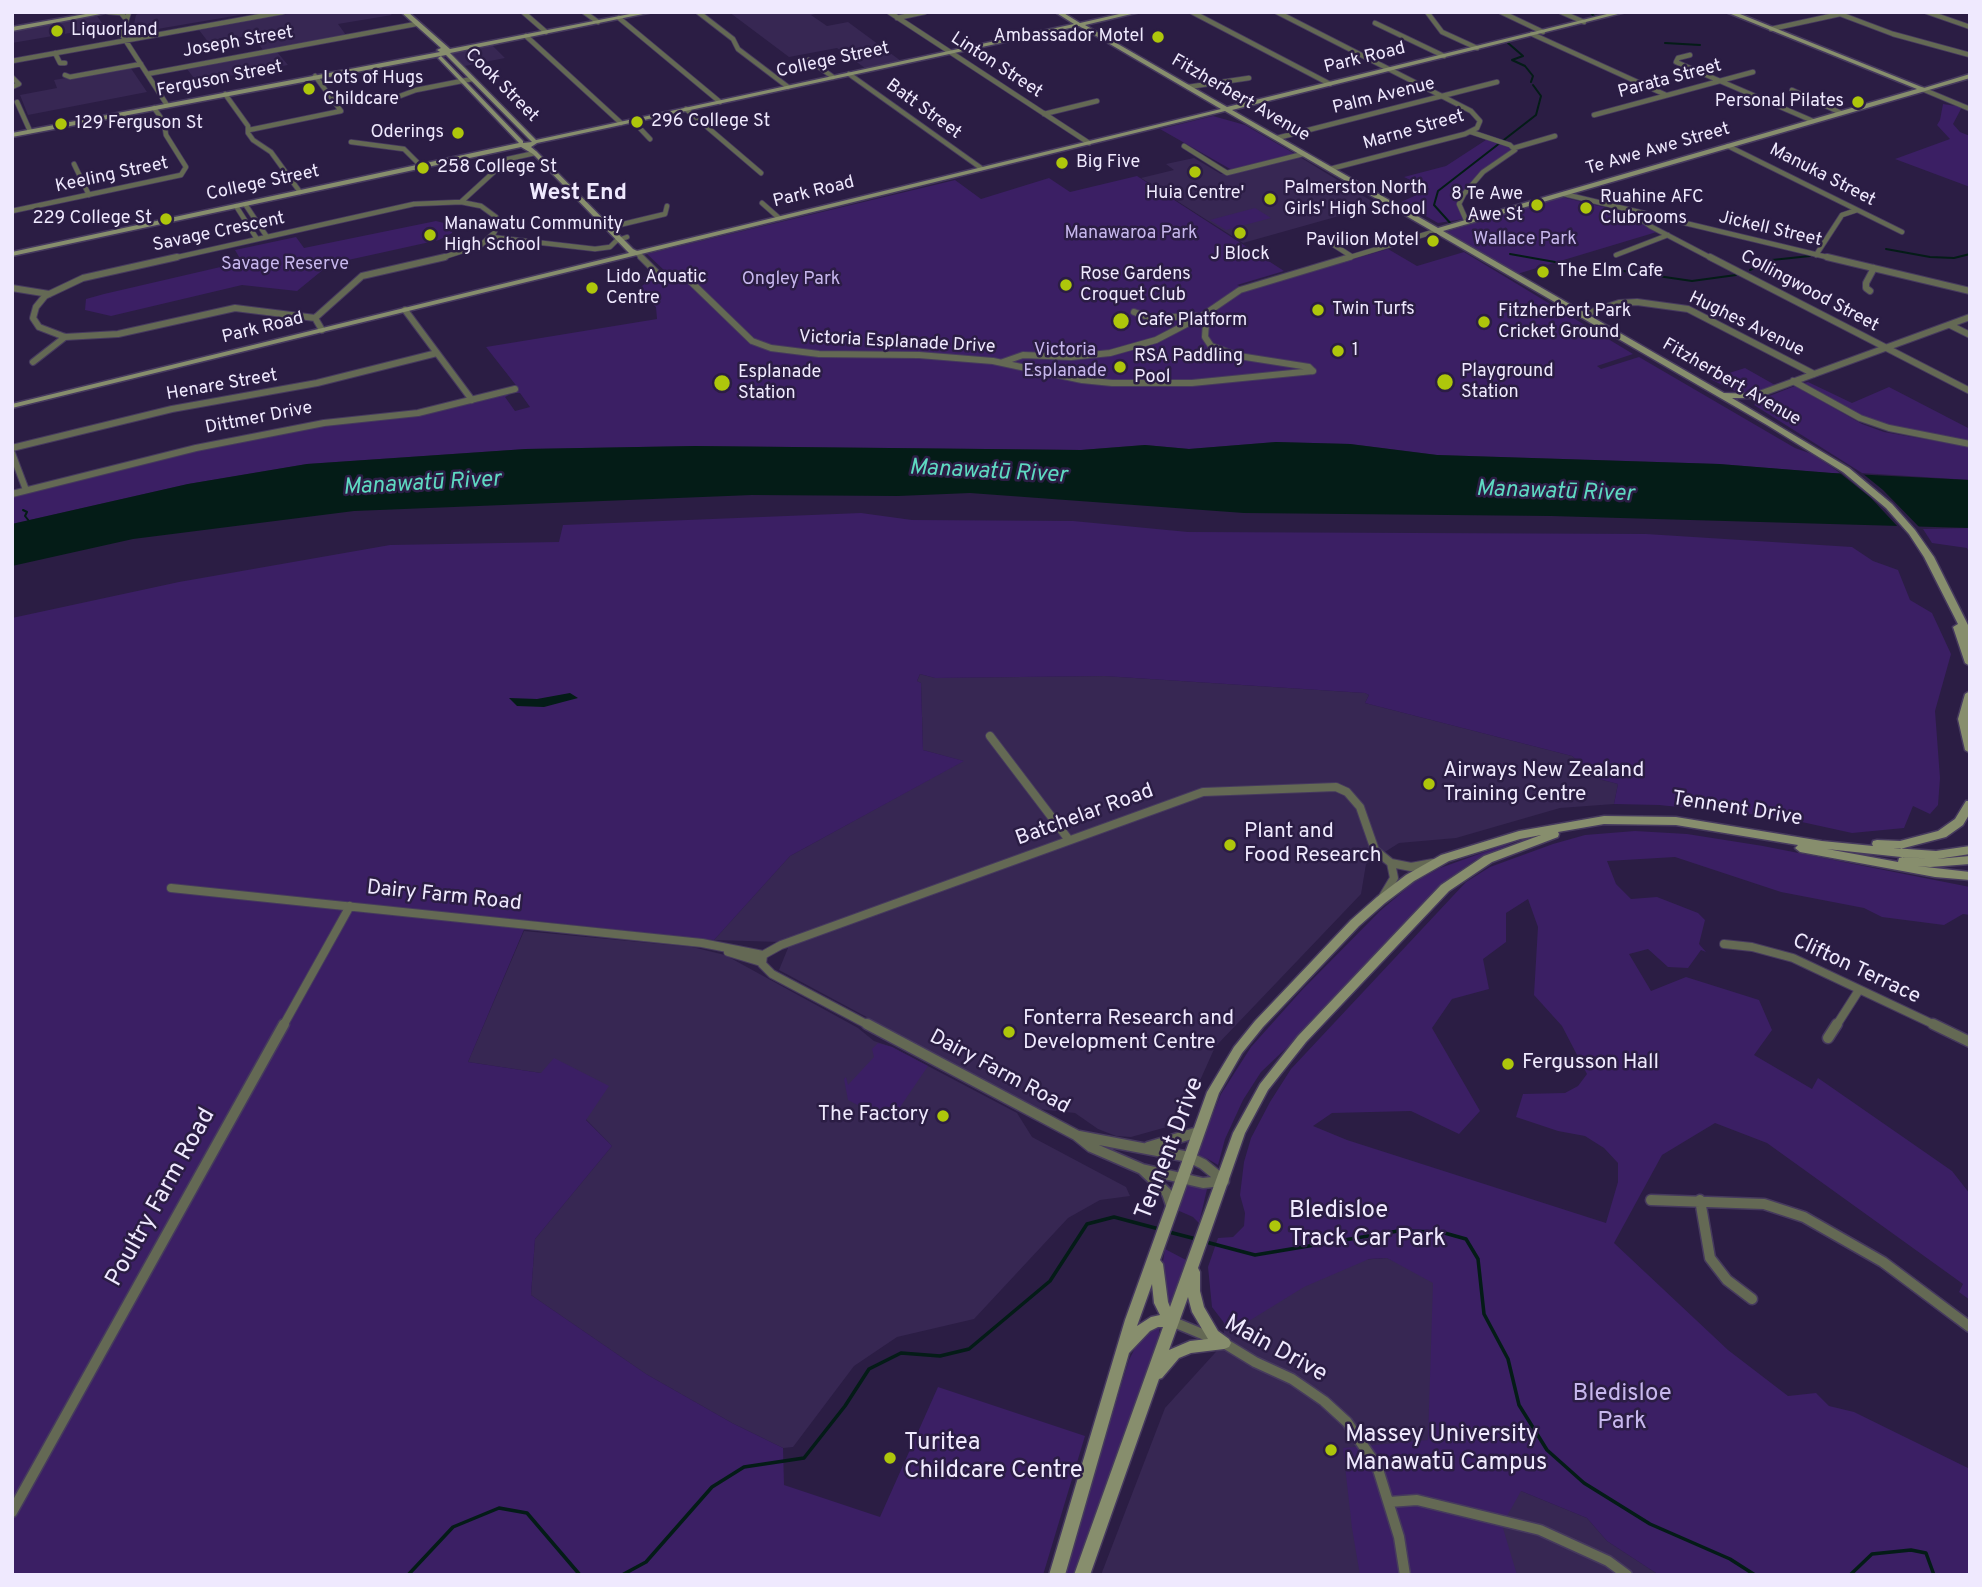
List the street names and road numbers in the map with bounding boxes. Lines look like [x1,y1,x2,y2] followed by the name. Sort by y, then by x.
[181,23,295,63] street label: Joseph Street
[946,28,1046,104] street label: Linton Street
[1322,38,1408,80] street label: Park Road
[775,39,891,83] street label: College Street
[460,45,542,127] street label: Cook Street
[1167,51,1313,147] street label: Fitzherbert Avenue
[1616,56,1724,104] street label: Parata Street
[155,57,285,103] street label: Ferguson Street
[1331,74,1437,120] street label: Palm Avenue
[881,75,965,145] street label: Batt Street
[1361,106,1467,156] street label: Marne Street
[1583,119,1733,181] street label: Te Awe Awe Street
[1765,140,1879,212] street label: Manuka Street
[54,154,170,198] street label: Keeling Street
[205,162,321,206] street label: College Street
[771,172,857,214] street label: Park Road
[151,208,287,258] street label: Savage Crescent
[1716,208,1824,252] street label: Jickell Street
[1736,246,1882,338] street label: Collingwood Street
[1685,288,1807,362] street label: Hughes Avenue
[220,308,306,350] street label: Park Road
[798,327,996,359] street label: Victoria Esplanade Drive
[1658,335,1804,431] street label: Fitzherbert Avenue
[165,366,279,406] street label: Henare Street
[204,398,314,440] street label: Dittmer Drive
[1013,779,1157,853] street label: Batchelar Road
[1670,787,1804,833] street label: Tennent Drive
[365,876,523,918] street label: Dairy Farm Road
[1788,929,1924,1011] street label: Clifton Terrace
[924,1025,1074,1121] street label: Dairy Farm Road
[1131,1074,1211,1224] street label: Tennent Drive
[101,1104,223,1292] street label: Poultry Farm Road
[1218,1310,1332,1390] street label: Main Drive

